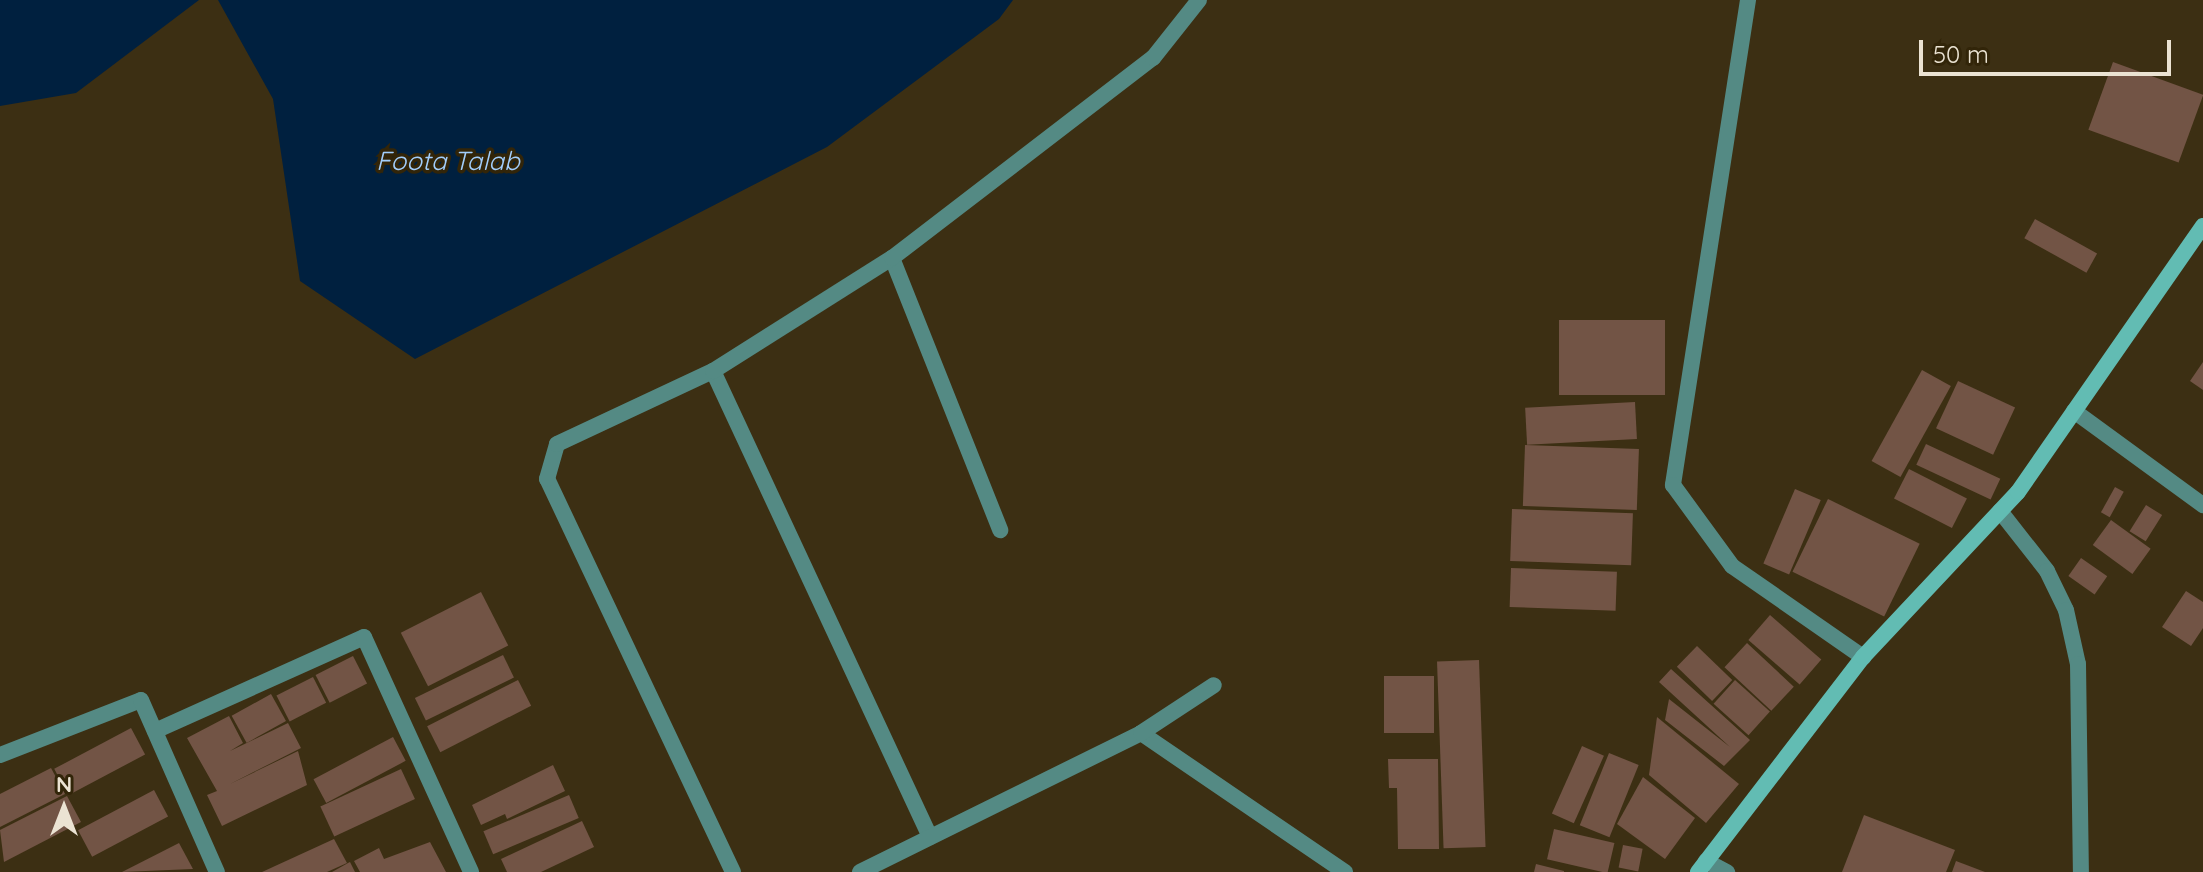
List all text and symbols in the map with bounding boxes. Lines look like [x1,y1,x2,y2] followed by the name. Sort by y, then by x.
[1923,24,2175,74] scale bar
[1933,39,1989,69] text: 50 m
[376,145,520,177] water label: Foota Talab
[24,768,104,848] north arrow
[56,770,72,798] text: N

